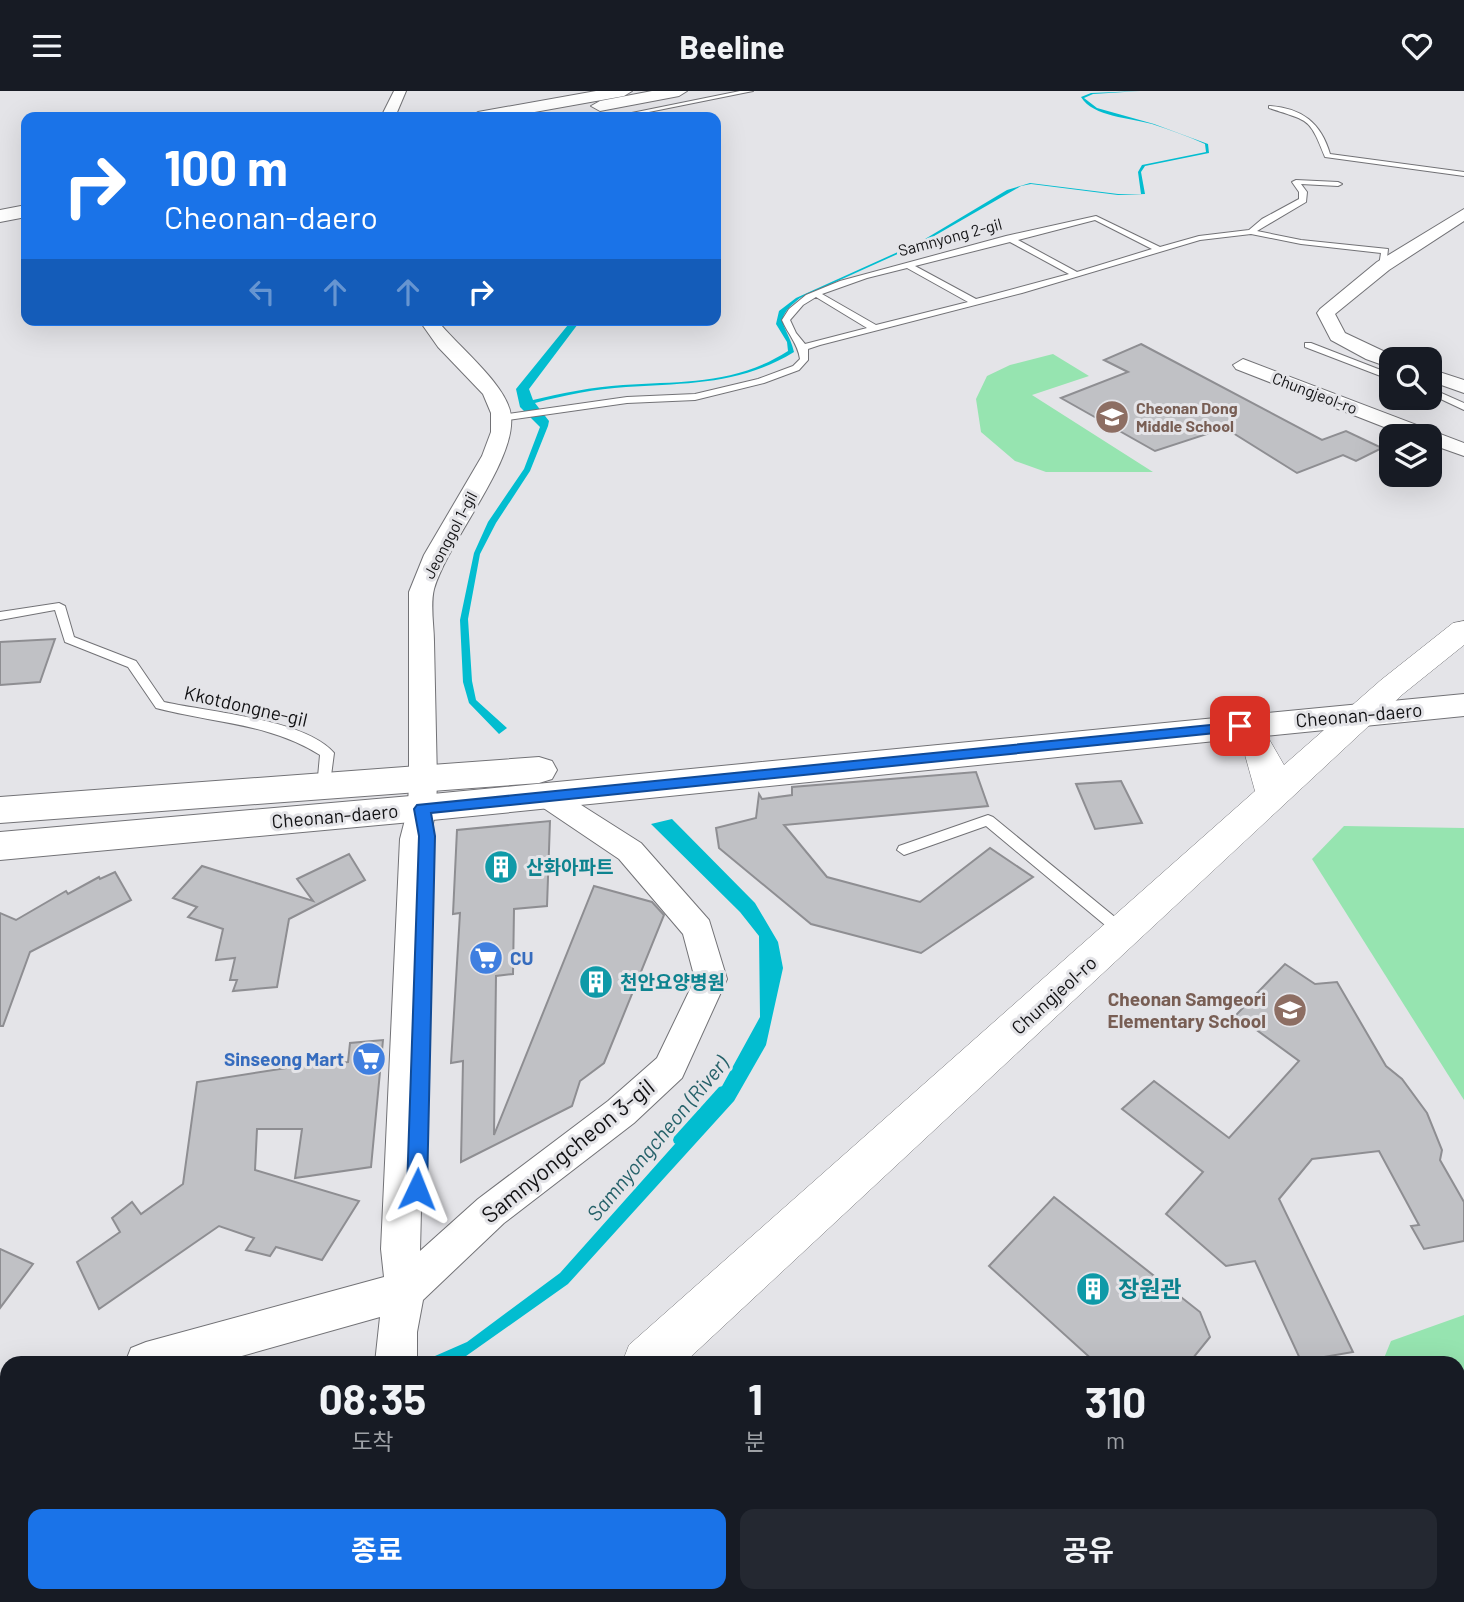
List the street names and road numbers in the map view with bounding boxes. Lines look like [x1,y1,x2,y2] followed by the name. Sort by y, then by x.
[896,214,1004,259] street label: Samnyong 2-gil
[1270,368,1360,417] street label: Chungjeol-ro
[419,488,480,582] street label: Jeonggol 1-gil
[182,680,310,731] street label: Kkotdongne-gil
[1295,698,1423,731] street label: Cheonan-daero
[271,799,399,832] street label: Cheonan-daero
[1006,950,1101,1039] street label: Chungjeol-ro
[475,1072,659,1228] street label: Samnyongcheon 3-gil

